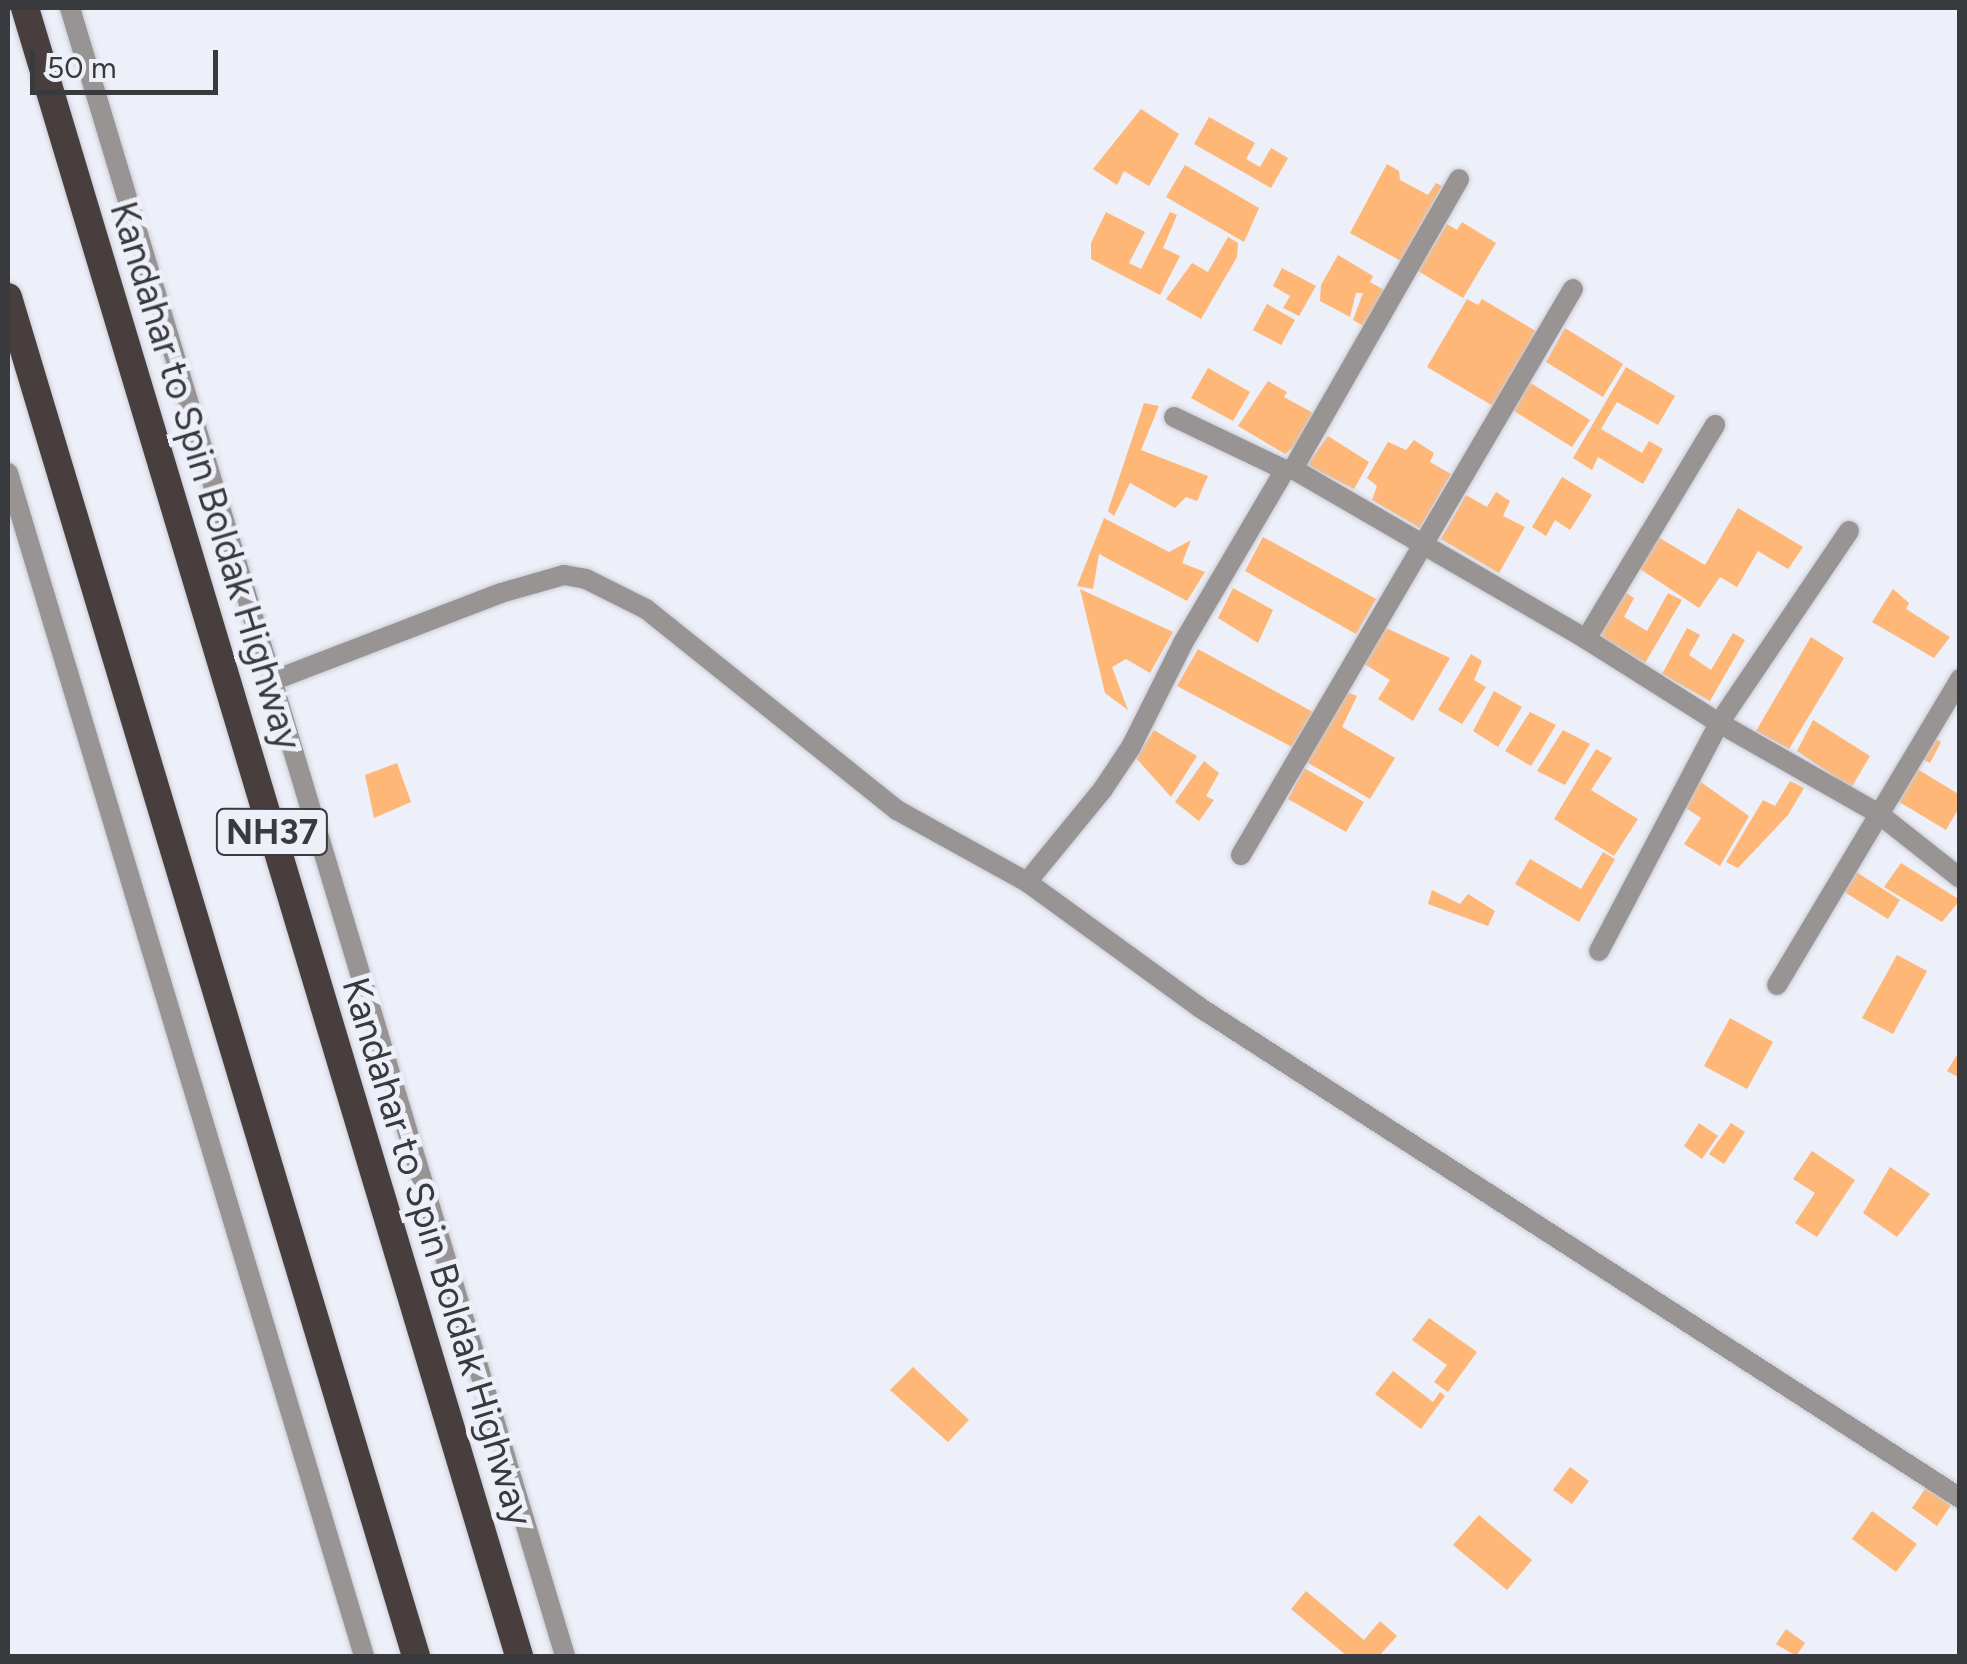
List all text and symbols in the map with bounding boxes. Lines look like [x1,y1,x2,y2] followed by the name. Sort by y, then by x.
[35,30,222,92] scale bar
[47,49,116,86] text: 50 m
[100,196,310,756] street label: Kandahar to Spin Boldak Highway
[214,802,330,862] road number: NH37
[332,972,542,1532] street label: Kandahar to Spin Boldak Highway

